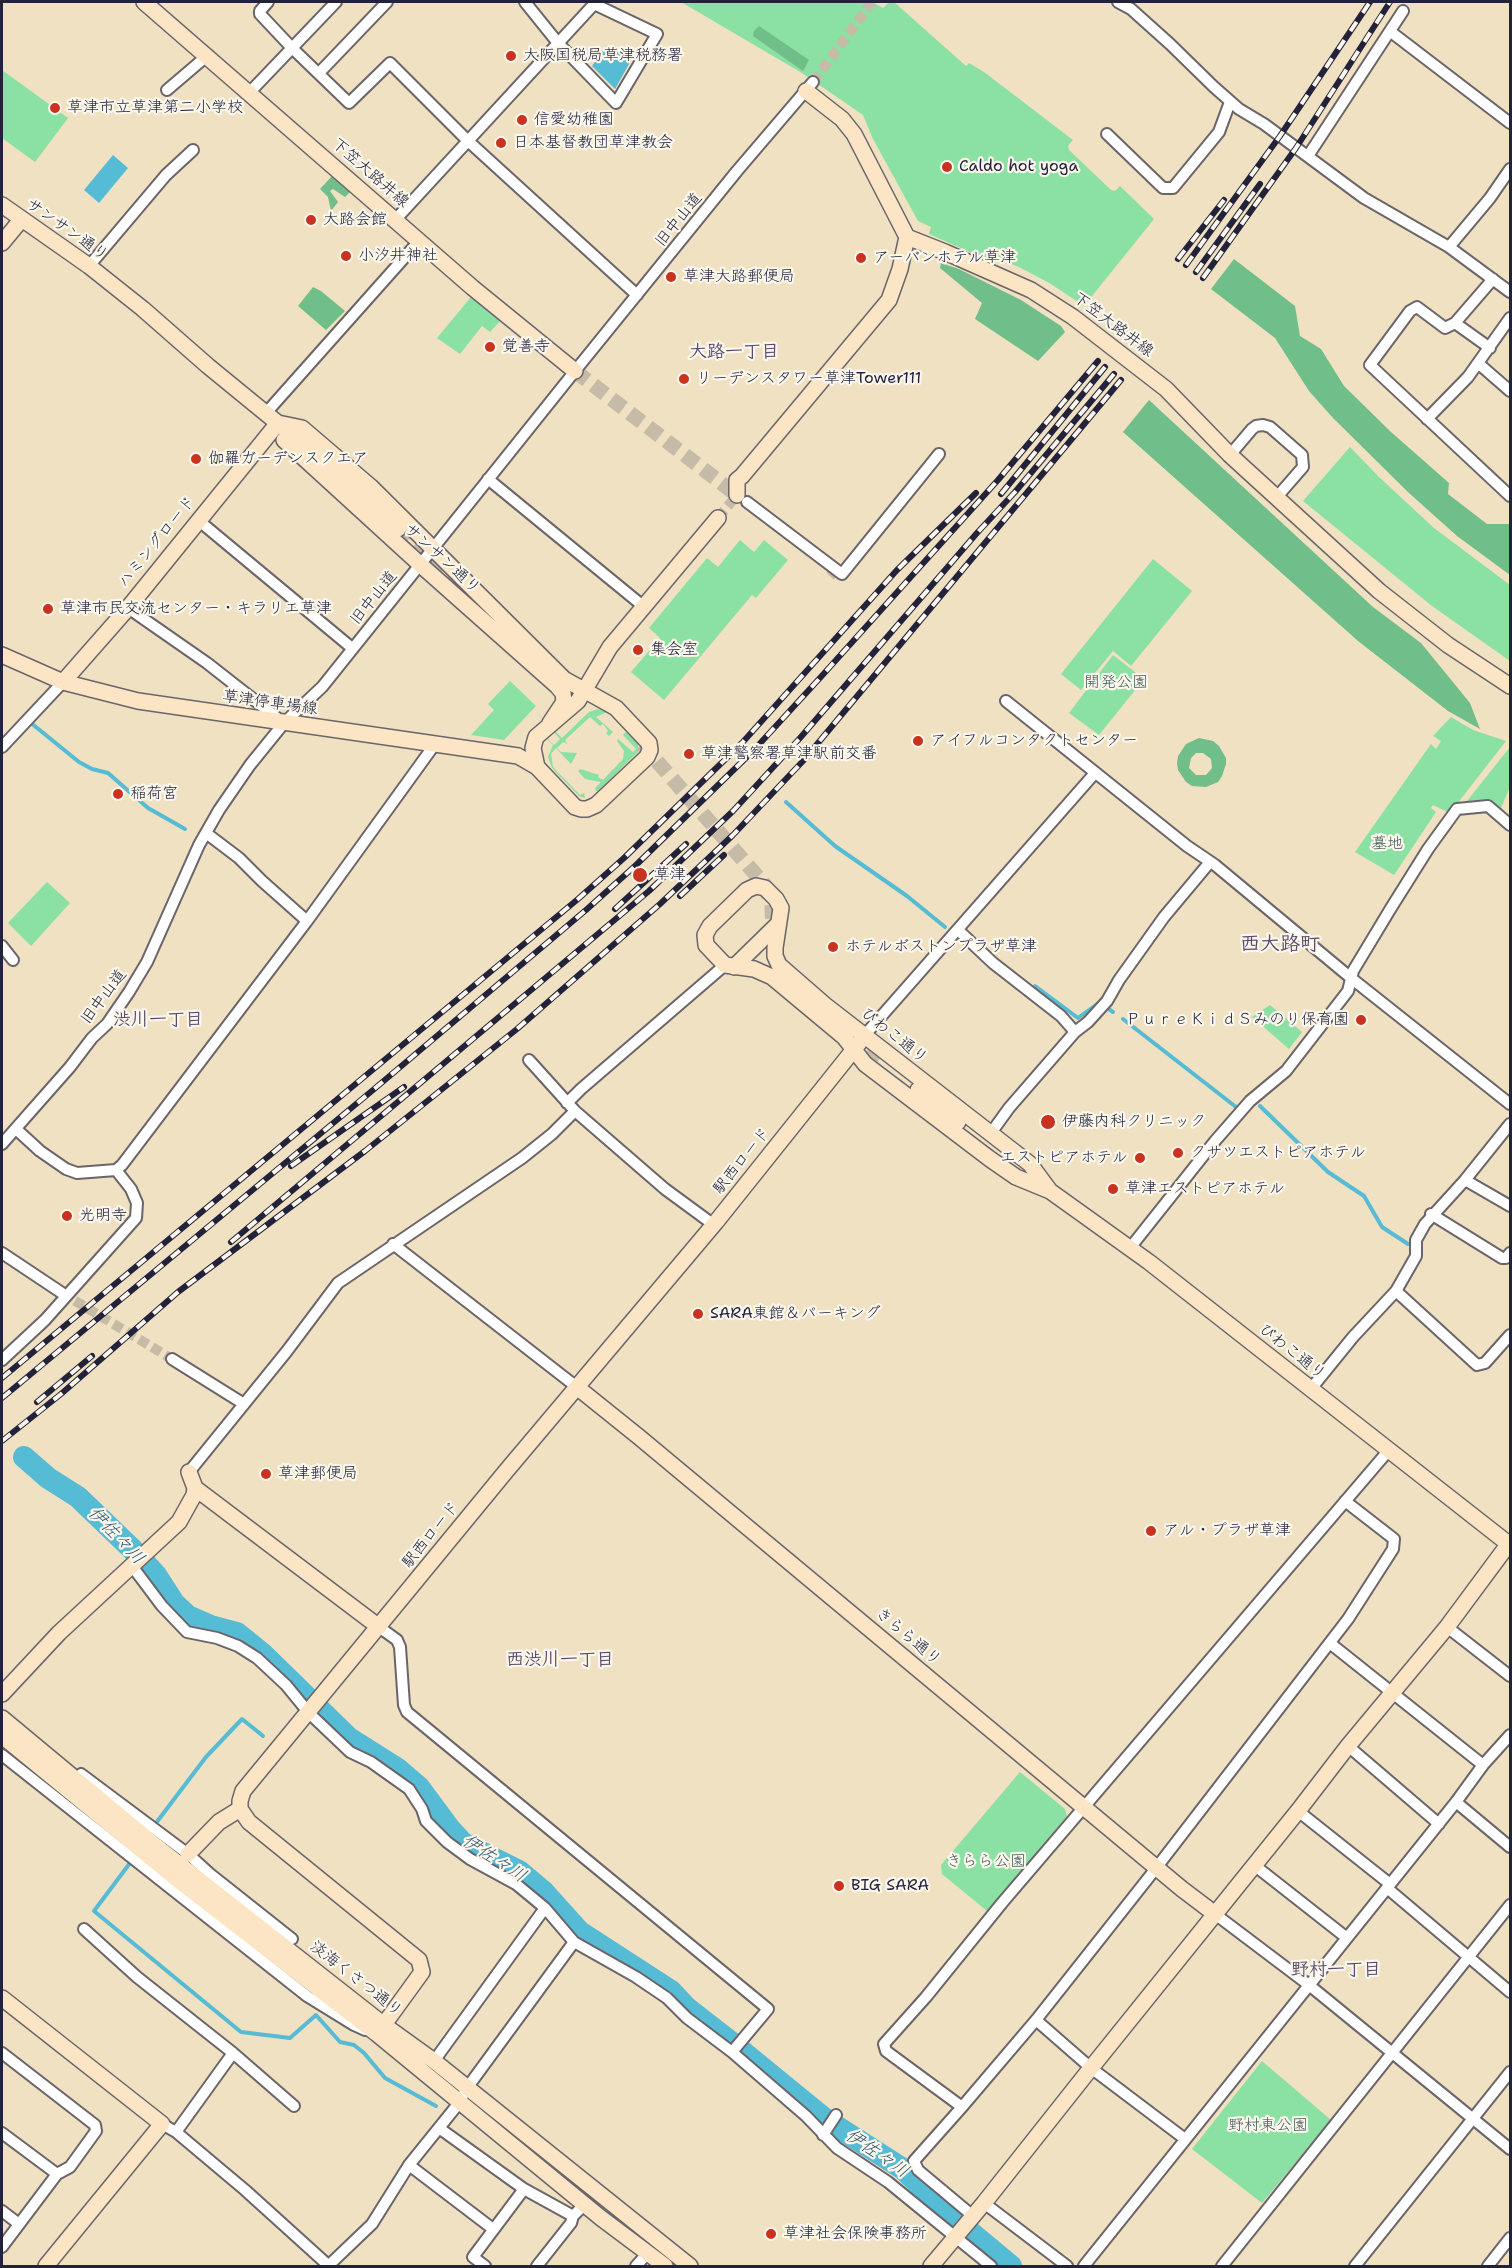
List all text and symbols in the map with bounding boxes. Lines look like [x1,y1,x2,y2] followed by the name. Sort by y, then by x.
[523,46,683,66] place label: 大阪国税局草津税務署
[504,49,518,63] marker: 大阪国税局草津税務署
[67,98,243,118] place label: 草津市立草津第二小学校
[48,101,62,115] marker: 草津市立草津第二小学校
[534,110,614,130] place label: 信愛幼稚園
[515,113,529,127] marker: 信愛幼稚園
[513,133,673,153] place label: 日本基督教団草津教会
[327,134,413,212] street label: 下笠大路井線
[494,136,508,150] marker: 日本基督教団草津教会
[959,157,1078,177] place label: Caldo hot yoga
[940,160,954,174] marker: Caldo hot yoga
[651,189,707,251] street label: 旧中山道
[22,195,112,265] street label: サンサン通り
[323,210,387,230] place label: 大路会館
[304,213,318,227] marker: 大路会館
[358,246,438,266] place label: 小汐井神社
[873,248,1016,268] place label: アーバンホテル草津
[339,249,353,263] marker: 小汐井神社
[854,251,868,265] marker: アーバンホテル草津
[683,267,795,287] place label: 草津大路郵便局
[664,270,678,284] marker: 草津大路郵便局
[1069,288,1157,362] street label: 下笠大路井線
[502,337,550,357] place label: 覚善寺
[483,340,497,354] marker: 覚善寺
[689,341,779,363] district label: 大路一丁目
[696,369,921,389] place label: リーデンスタワー草津Tower111
[677,372,691,386] marker: リーデンスタワー草津Tower111
[208,449,368,469] place label: 伽羅ガーデンスクエア
[189,452,203,466] marker: 伽羅ガーデンスクエア
[114,492,200,592] street label: ハミングロード
[400,520,484,598] street label: サンサン通り
[346,567,402,629] street label: 旧中山道
[60,599,332,619] place label: 草津市民交流センター・キラリエ草津
[41,602,55,616] marker: 草津市民交流センター・キラリエ草津
[650,640,698,660] place label: 集会室
[631,643,645,657] marker: 集会室
[1084,673,1148,693] park label: 開発公園
[221,687,319,719] street label: 草津停車場線
[930,731,1138,751] place label: アイフルコンタクトセンター
[911,734,925,748] marker: アイフルコンタクトセンター
[701,744,877,764] place label: 草津警察署草津駅前交番
[682,747,696,761] marker: 草津警察署草津駅前交番
[130,784,178,804] place label: 稲荷宮
[111,787,125,801] marker: 稲荷宮
[1371,834,1403,854] park label: 墓地
[654,865,686,885] place label: 草津
[631,866,649,884] marker: 草津
[1240,933,1320,957] district label: 西大路町
[845,937,1037,957] place label: ホテルボストンプラザ草津
[826,940,840,954] marker: ホテルボストンプラザ草津
[77,966,131,1028] street label: 旧中山道
[857,1004,931,1068] street label: びわこ通り
[113,1009,203,1031] district label: 渋川一丁目
[1125,1010,1349,1030] place label: ＰｕｒｅＫｉｄＳみのり保育園
[1354,1013,1368,1027] marker: ＰｕｒｅＫｉｄＳみのり保育園
[1062,1112,1206,1132] place label: 伊藤内科クリニック
[1039,1113,1057,1131] marker: 伊藤内科クリニック
[709,1124,775,1198] street label: 駅西ロード
[1190,1143,1366,1163] place label: クサツエストピアホテル
[1171,1146,1185,1160] marker: クサツエストピアホテル
[1000,1148,1128,1168] place label: エストピアホテル
[1133,1151,1147,1165] marker: エストピアホテル
[1125,1179,1285,1199] place label: 草津エストピアホテル
[1106,1182,1120,1196] marker: 草津エストピアホテル
[79,1206,127,1226] place label: 光明寺
[60,1209,74,1223] marker: 光明寺
[710,1304,881,1324] place label: SARA東館＆パーキング
[691,1307,705,1321] marker: SARA東館＆パーキング
[1255,1320,1329,1384] street label: びわこ通り
[278,1464,358,1484] place label: 草津郵便局
[259,1467,273,1481] marker: 草津郵便局
[398,1498,464,1572] street label: 駅西ロード
[83,1503,149,1569] water label: 伊佐々川
[1163,1521,1291,1541] place label: アル・プラザ草津
[1144,1524,1158,1538] marker: アル・プラザ草津
[871,1604,945,1670] street label: きらら通り
[506,1649,614,1671] district label: 西渋川一丁目
[458,1830,530,1888] water label: 伊佐々川
[946,1852,1026,1872] park label: きらら公園
[851,1876,929,1896] place label: BIG SARA
[832,1879,846,1893] marker: BIG SARA
[306,1937,406,2021] street label: 淡海くさつ通り
[1291,1959,1381,1981] district label: 野村一丁目
[1228,2116,1308,2136] park label: 野村東公園
[841,2125,913,2183] water label: 伊佐々川
[783,2224,927,2244] place label: 草津社会保険事務所
[764,2227,778,2241] marker: 草津社会保険事務所

